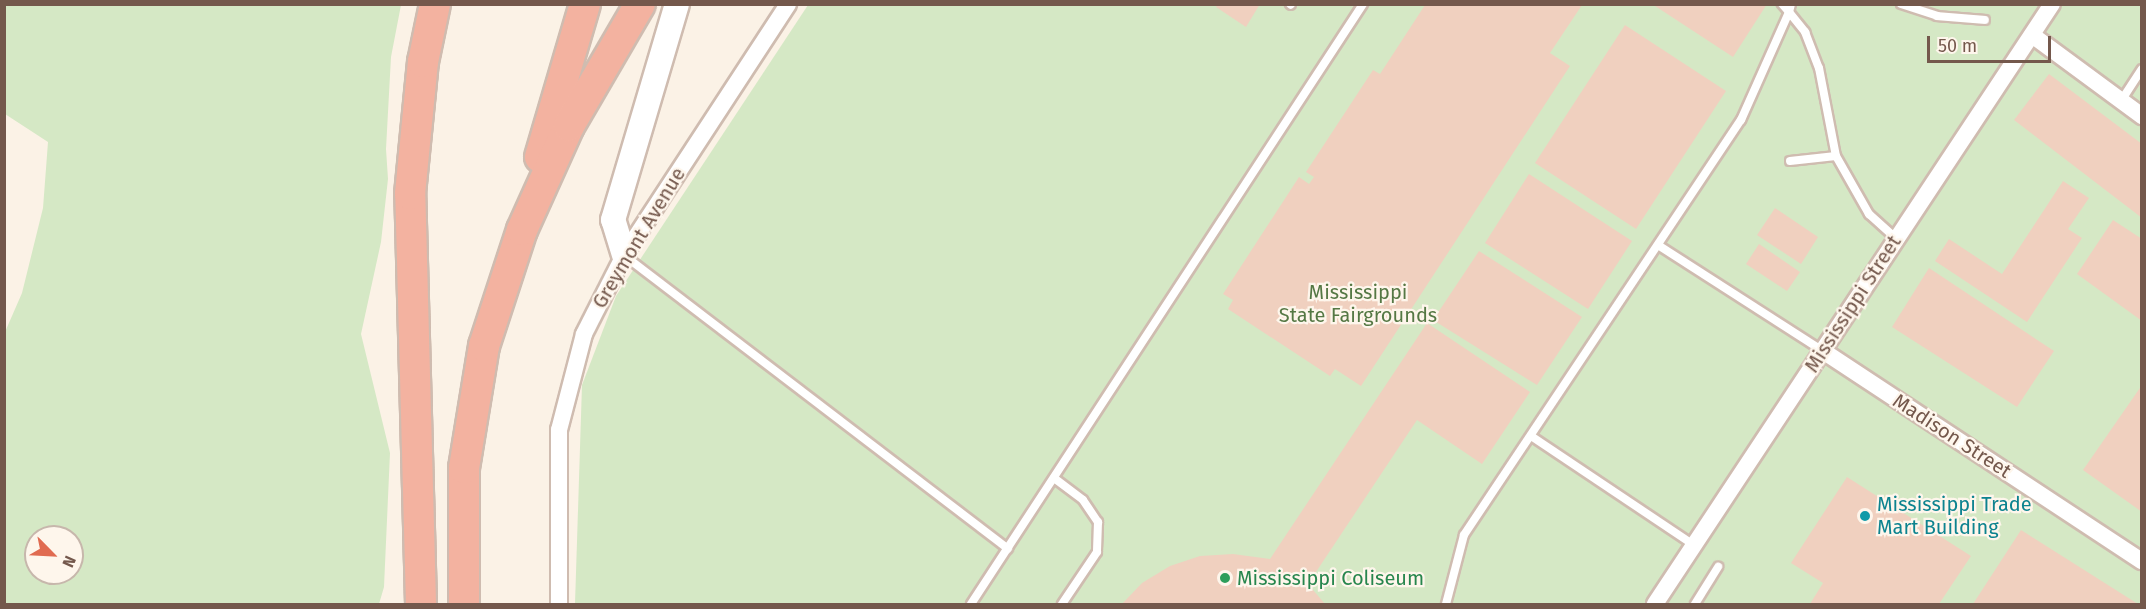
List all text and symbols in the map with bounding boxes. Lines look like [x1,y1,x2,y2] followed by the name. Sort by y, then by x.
[1930,24,2054,62] scale bar
[1938,35,1977,57] text: 50 m
[588,163,690,313] street label: Greymont Avenue
[1800,231,1906,377] street label: Mississippi Street
[1279,281,1437,328] park label: Mississippi State Fairgrounds
[1888,389,2016,483] street label: Madison Street
[1877,492,2032,539] place label: Mississippi Trade Mart Building
[1858,509,1872,523] marker: Mississippi Trade Mart Building
[24,525,84,585] north arrow
[58,553,80,570] text: N
[1237,566,1424,590] place label: Mississippi Coliseum
[1218,571,1232,585] marker: Mississippi Coliseum

